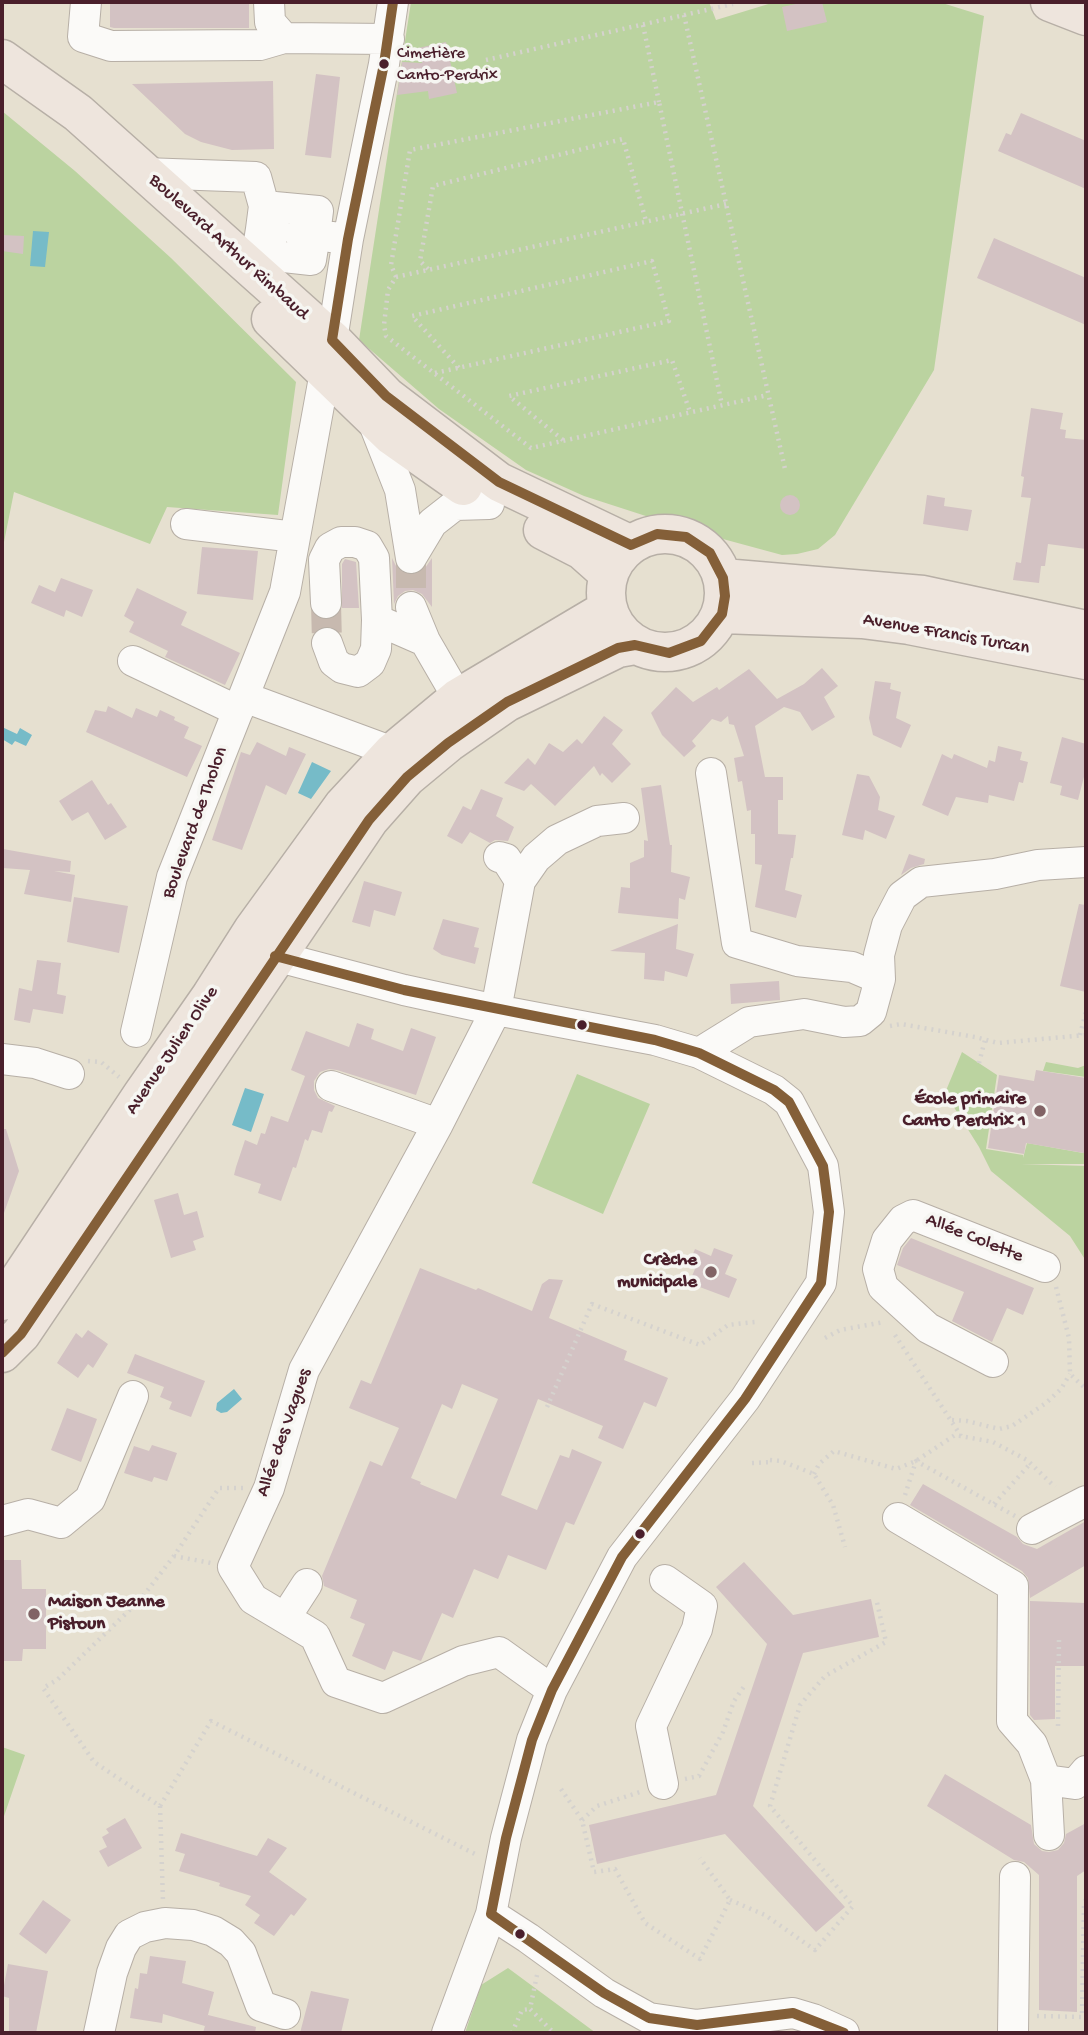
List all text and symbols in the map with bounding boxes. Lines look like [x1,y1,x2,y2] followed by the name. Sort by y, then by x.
[397,44,498,84] place label: Cimetière Canto-Perdrix
[377,57,391,71] marker: Cimetière Canto-Perdrix
[143,170,313,326] street label: Boulevard Arthur Rimbaud
[861,609,1031,661] street label: Avenue Francis Turcan
[158,744,234,902] street label: Boulevard de Tholon
[122,982,224,1120] street label: Avenue Julien Olive
[575,1018,589,1032] unlabelled marker
[903,1089,1026,1133] place label: École primaire Canto Perdrix 1
[1032,1103,1048,1119] marker: École primaire Canto Perdrix 1
[922,1209,1026,1269] street label: Allée Colette
[617,1250,697,1294] place label: Crèche municipale
[703,1264,719,1280] marker: Crèche municipale
[252,1366,318,1500] street label: Allée des Vagues
[633,1527,647,1541] unlabelled marker
[48,1592,165,1636] place label: Maison Jeanne Pistoun
[26,1606,42,1622] marker: Maison Jeanne Pistoun
[513,1927,527,1941] unlabelled marker

